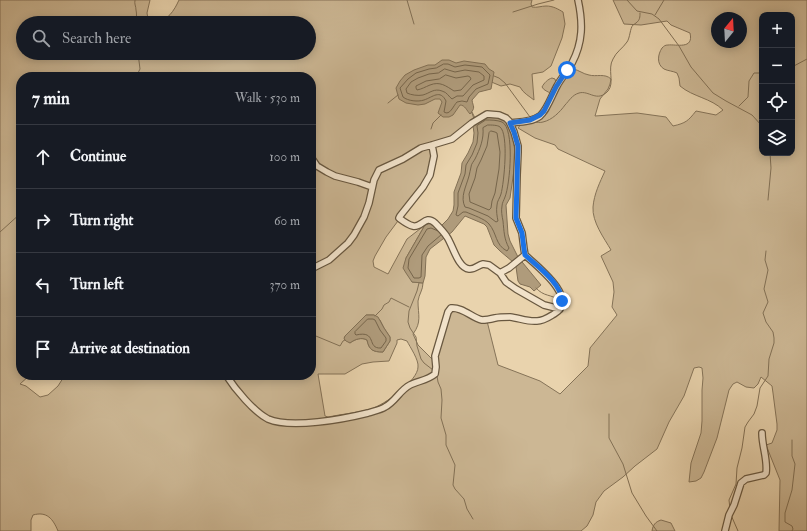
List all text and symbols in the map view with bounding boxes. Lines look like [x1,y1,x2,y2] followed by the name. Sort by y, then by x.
[711,12,747,48] north arrow
[759,12,795,156] map controls
[759,12,795,48] button: +
[16,16,316,60] search box
[30,27,52,49] icon: search
[62,29,131,48] text: Search here
[759,48,795,84] button: −
[558,61,576,79] route start
[759,84,795,120] button: locate
[32,88,70,109] text: 7 min
[235,90,300,106] text: Walk · 530 m
[759,120,795,156] button: layers
[32,146,54,168] icon: ahead
[70,147,126,166] text: Continue
[269,149,300,165] text: 100 m
[32,210,54,232] icon: right
[70,211,133,230] text: Turn right
[274,213,300,229] text: 60 m
[32,274,54,296] icon: left
[70,275,124,294] text: Turn left
[270,277,300,293] text: 370 m
[553,292,571,310] route end
[32,338,54,360] icon: arrive
[70,339,190,358] text: Arrive at destination

